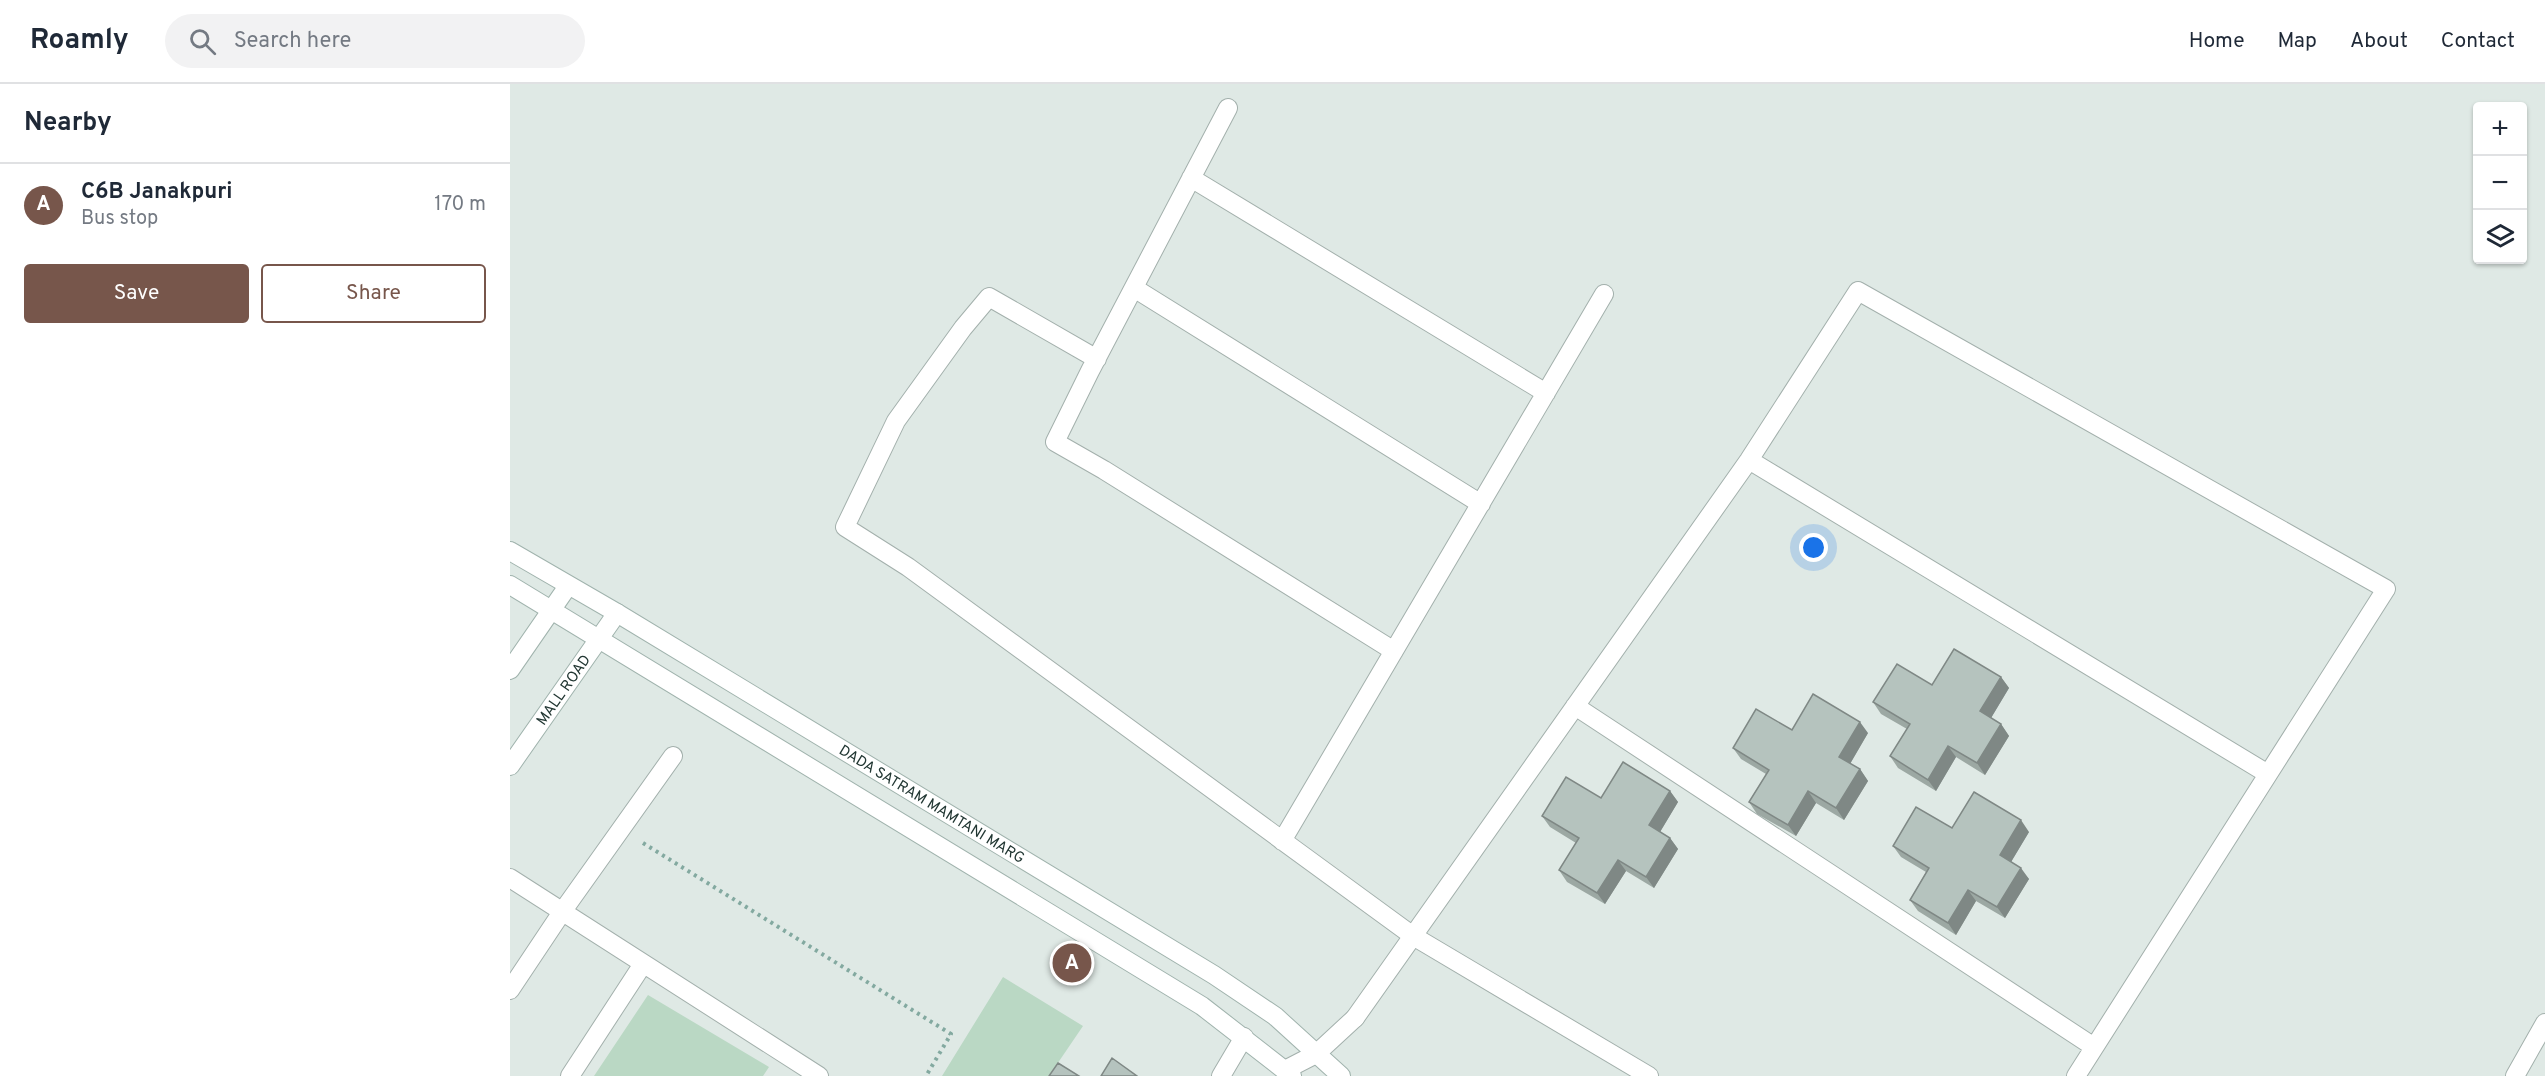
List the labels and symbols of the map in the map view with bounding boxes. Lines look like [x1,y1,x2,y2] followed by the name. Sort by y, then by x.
[1799,533,1828,562] your location
[533,652,596,730] street label: MALL ROAD
[835,742,1027,869] street label: DADA SATRAM MAMTANI MARG
[1052,940,1092,986] pin: A

